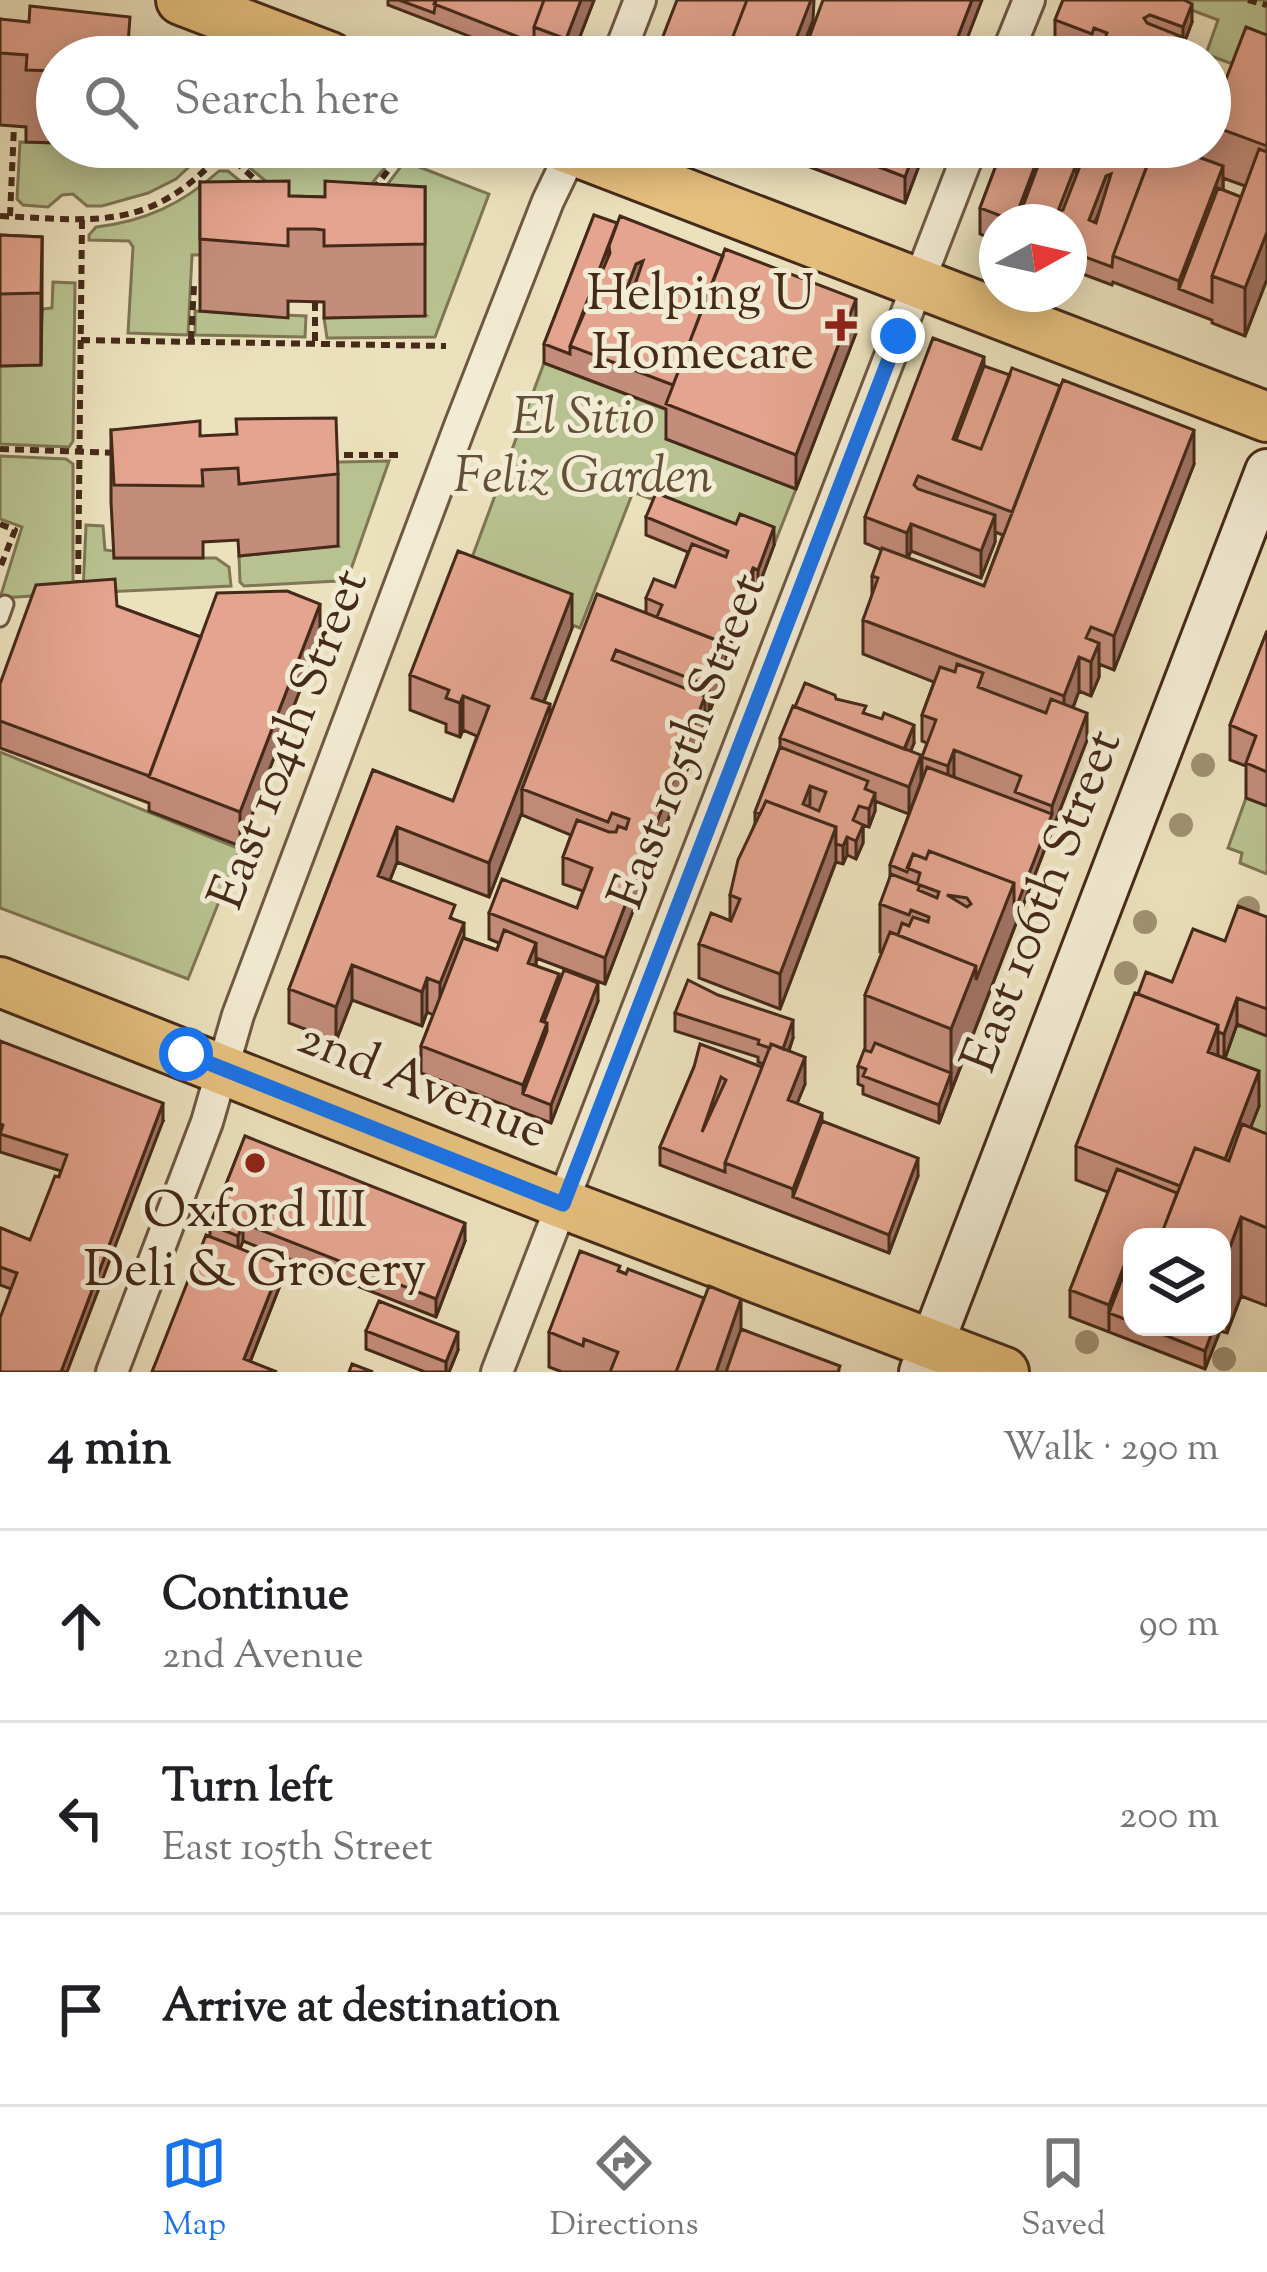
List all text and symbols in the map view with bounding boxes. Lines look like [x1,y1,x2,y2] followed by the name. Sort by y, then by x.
[36,36,1231,168] search box
[78,69,144,135] icon: search
[174,70,400,135] text: Search here
[979,204,1087,312] north arrow
[587,260,814,392] place label: Helping U Homecare
[825,309,857,341] marker: Helping U Homecare
[871,309,925,363] route end
[453,383,713,515] park label: El Sitio Feliz Garden
[193,559,389,921] street label: East 104th Street
[593,564,787,920] street label: East 105th Street
[945,720,1143,1084] street label: East 106th Street
[286,1004,558,1170] street label: 2nd Avenue
[159,1027,213,1081] route start
[242,1150,268,1176] marker: Oxford III Deli & Grocery
[84,1177,426,1309] place label: Oxford III Deli & Grocery
[1123,1228,1231,1336] map controls
[1123,1228,1231,1336] button: layers
[48,1414,171,1487] text: 4 min
[1003,1422,1219,1478] text: Walk · 290 m
[162,1565,349,1630] text: Continue
[48,1593,114,1659] icon: ahead
[1139,1598,1219,1654] text: 90 m
[162,1630,364,1686] text: 2nd Avenue
[162,1757,333,1822] text: Turn left
[48,1785,114,1851] icon: left
[1119,1790,1219,1846] text: 200 m
[162,1822,433,1878] text: East 105th Street
[48,1977,114,2043] icon: arrive
[162,1977,560,2042] text: Arrive at destination
[161,2130,227,2250] tab: Map
[550,2130,699,2250] tab: Directions
[1021,2130,1106,2250] tab: Saved

